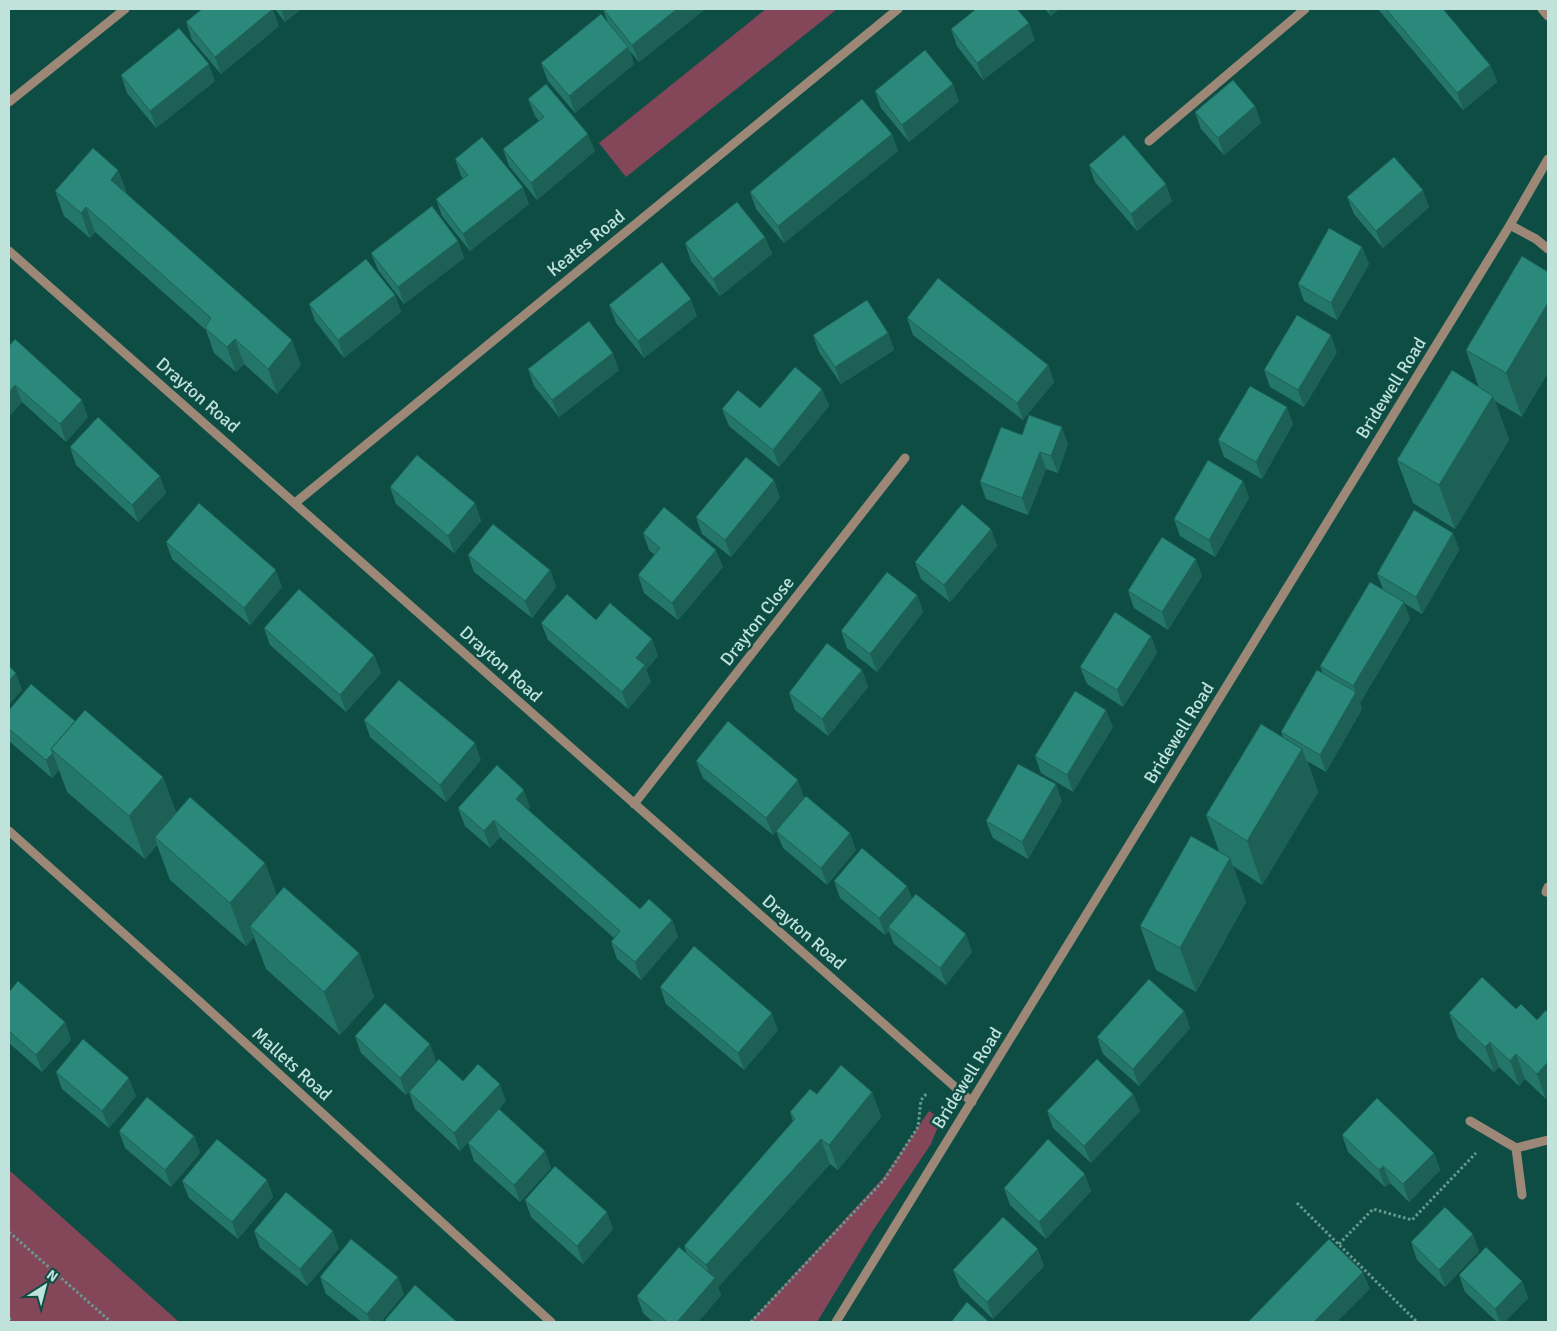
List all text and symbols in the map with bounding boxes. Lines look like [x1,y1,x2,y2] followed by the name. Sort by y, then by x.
[543,205,629,281] street label: Keates Road
[1351,333,1431,443] street label: Bridewell Road
[152,353,244,437] street label: Drayton Road
[715,572,799,670] street label: Drayton Close
[455,621,547,707] street label: Drayton Road
[1139,678,1219,788] street label: Bridewell Road
[758,890,850,974] street label: Drayton Road
[248,1023,336,1105] street label: Mallets Road
[927,1023,1007,1133] street label: Bridewell Road
[20,1261,70,1311] north arrow
[43,1266,61,1286] text: N

